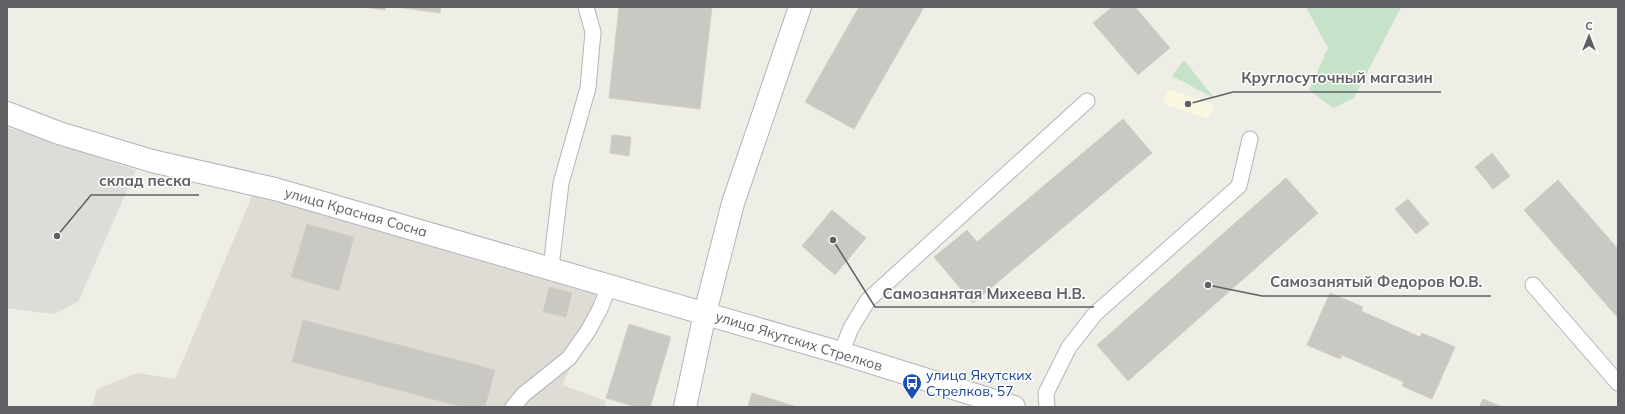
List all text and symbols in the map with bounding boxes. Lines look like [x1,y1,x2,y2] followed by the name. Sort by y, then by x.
[1569,16,1609,56] north arrow
[1585,19,1593,33] text: С
[1233,65,1441,92] callout: Круглосуточный магазин
[1241,68,1433,87] text: Круглосуточный магазин
[91,168,199,195] callout: склад песка
[99,171,191,190] text: склад песка
[283,183,429,241] street label: улица Красная Сосна
[1262,269,1491,296] callout: Самозанятый Федоров Ю.В.
[1270,272,1482,291] text: Самозанятый Федоров Ю.В.
[875,280,1094,307] callout: Самозанятая Михеева Н.В.
[883,284,1085,303] text: Самозанятая Михеева Н.В.
[713,307,885,375] street label: улица Якутских Стрелков
[926,366,1033,400] place label: улица Якутских Стрелков, 57
[901,372,923,400] bus stop icon: улица Якутских Стрелков, 57

